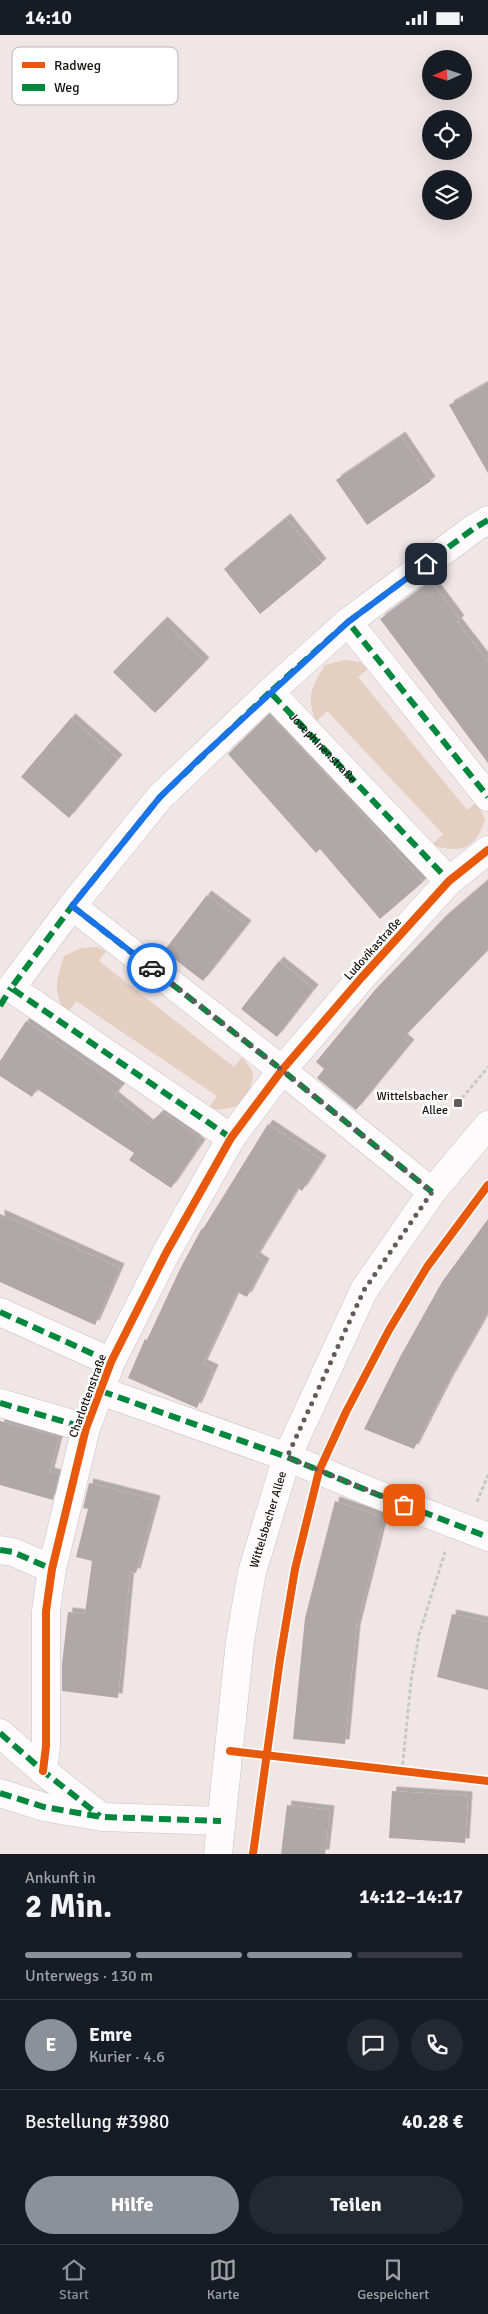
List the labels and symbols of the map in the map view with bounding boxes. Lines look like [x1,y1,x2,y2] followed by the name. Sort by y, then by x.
[12,47,178,105] legend
[422,50,472,100] north arrow
[54,57,101,74] text: Radweg
[54,79,80,96] text: Weg
[405,543,447,585] pin
[286,710,360,786] street label: Josephinenstraße
[341,915,405,983] street label: Ludovikastraße
[127,943,177,993] courier
[377,1089,449,1118] place label: Wittelsbacher Allee
[452,1097,464,1109] marker: Wittelsbacher Allee
[66,1352,110,1440] street label: Charlottenstraße
[246,1469,290,1570] street label: Wittelsbacher Allee
[383,1484,425,1526] pin

